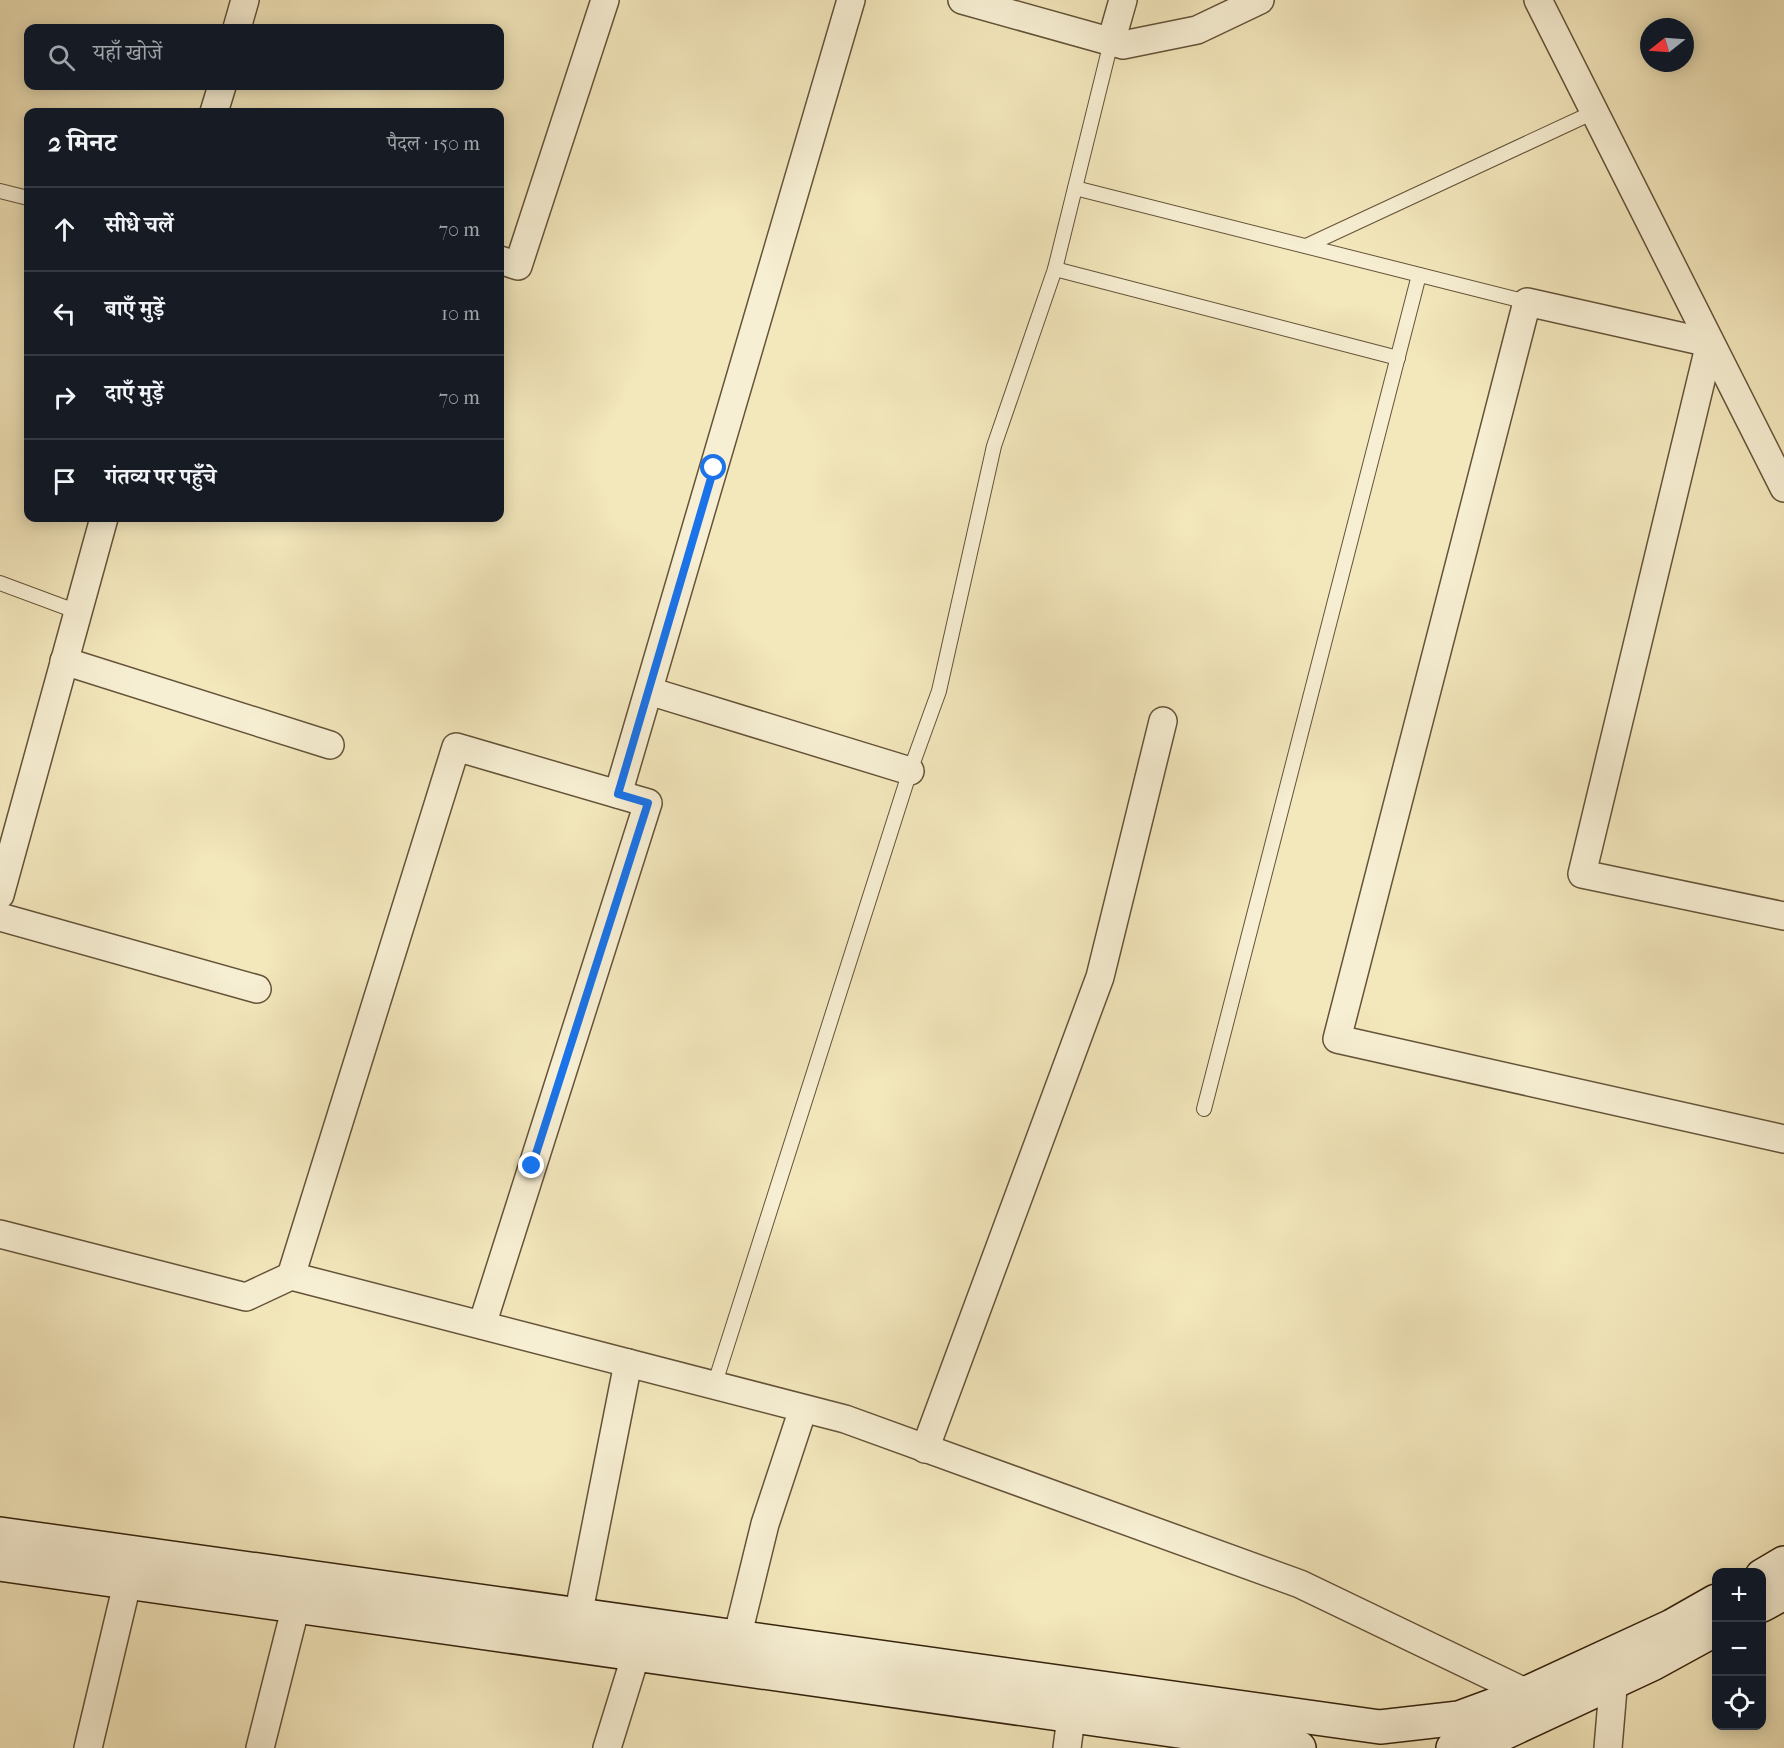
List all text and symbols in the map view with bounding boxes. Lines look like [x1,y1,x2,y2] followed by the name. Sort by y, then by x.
[1640,18,1694,72] north arrow
[24,24,504,90] search box
[93,40,162,66] text: यहाँ खोजें
[45,41,78,74] icon: search
[48,127,116,158] text: 2 मिनट
[387,132,480,155] text: पैदल · 150 m
[105,212,174,238] text: सीधे चलें
[48,213,81,246] icon: ahead
[438,218,480,241] text: 70 m
[105,296,164,322] text: बाएँ मुड़ें
[48,297,81,330] icon: left
[441,302,480,325] text: 10 m
[105,380,164,406] text: दाएँ मुड़ें
[48,381,81,414] icon: right
[438,386,480,409] text: 70 m
[700,454,726,480] route start
[105,464,216,490] text: गंतव्य पर पहुँचे
[48,465,81,498] icon: arrive
[518,1152,544,1178] route end
[1712,1568,1766,1730] map controls
[1712,1568,1766,1622] button: +
[1712,1622,1766,1676] button: −
[1712,1676,1766,1730] button: locate

